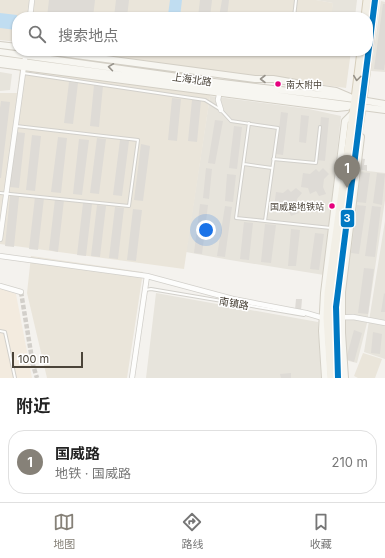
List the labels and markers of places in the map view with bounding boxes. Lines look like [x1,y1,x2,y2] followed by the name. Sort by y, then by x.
[273,79,283,89] marker: 南大附中
[286,79,322,90] place label: 南大附中
[334,155,360,188] pin: 1
[270,201,324,212] place label: 国威路地铁站
[327,201,337,211] marker: 国威路地铁站

